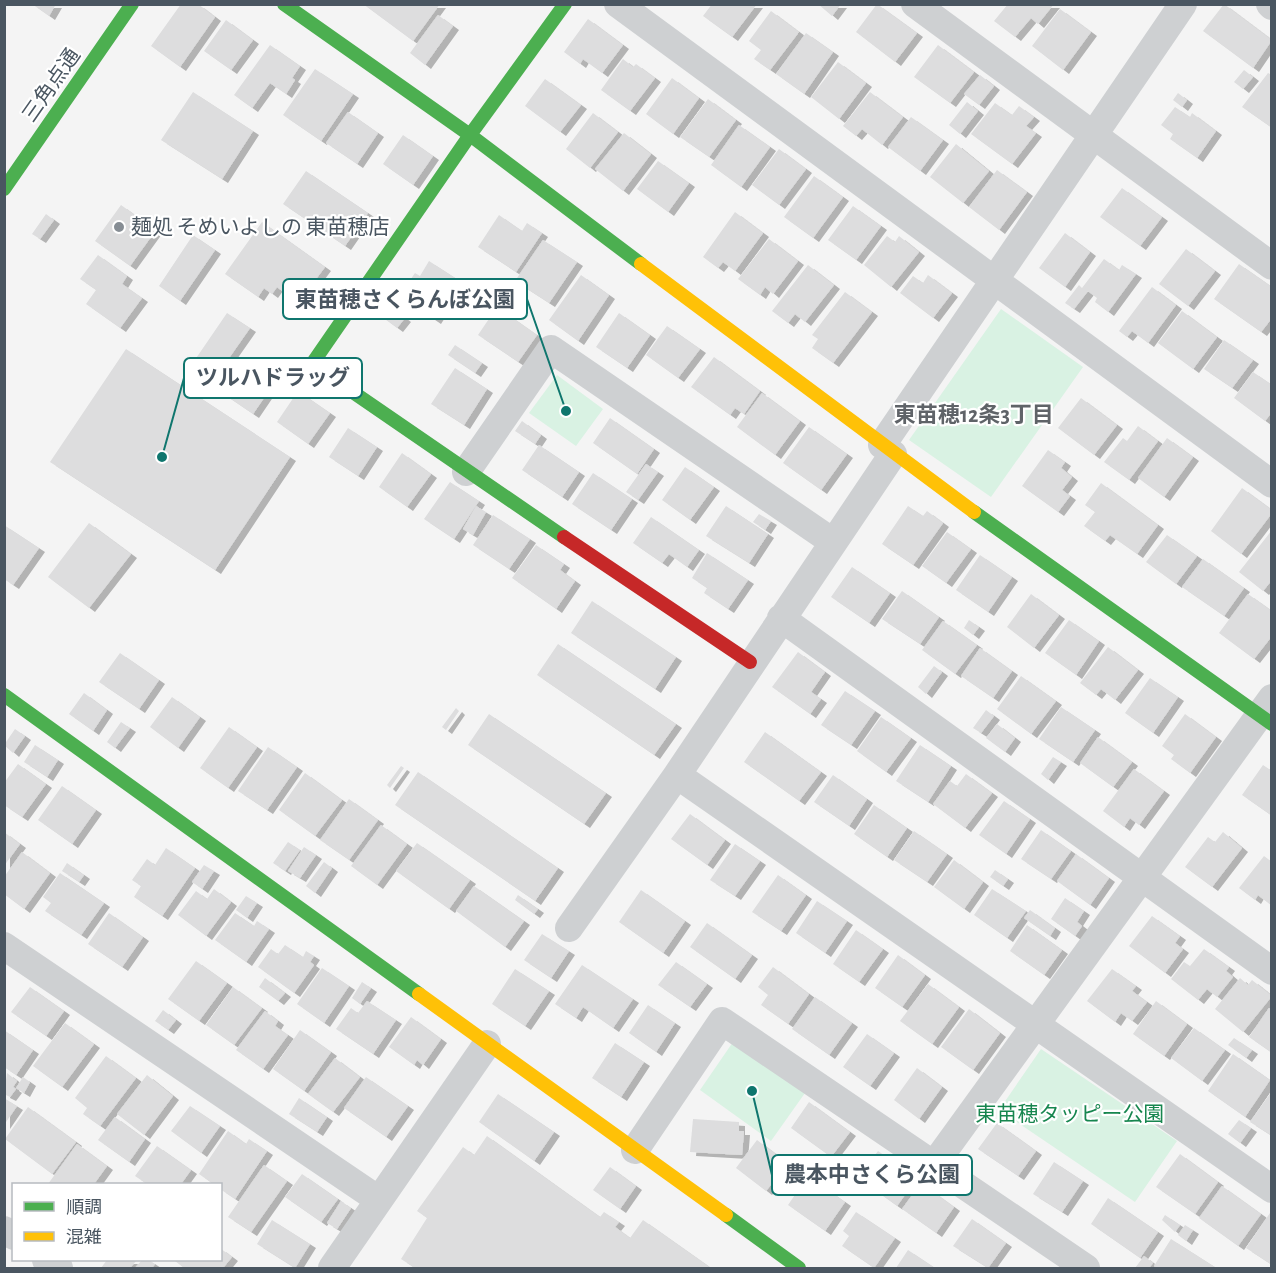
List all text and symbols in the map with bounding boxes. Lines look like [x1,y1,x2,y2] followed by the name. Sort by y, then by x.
[18,44,84,126] street label: 三角点通
[131,216,390,238] place label: 麺処 そめいよしの 東苗穂店
[112,220,126,234] marker: 麺処 そめいよしの 東苗穂店
[283,279,527,319] callout: 東苗穂さくらんぼ公園
[295,288,515,311] text: 東苗穂さくらんぼ公園
[184,358,362,398] callout: ツルハドラッグ
[196,365,350,389] text: ツルハドラッグ
[894,403,1054,426] district label: 東苗穂12条3丁目
[976,1103,1165,1125] park label: 東苗穂タッピー公園
[772,1155,972,1195] callout: 農本中さくら公園
[784,1163,960,1186] text: 農本中さくら公園
[12,1183,222,1261] legend
[66,1199,102,1217] text: 順調
[66,1227,102,1247] text: 混雑

